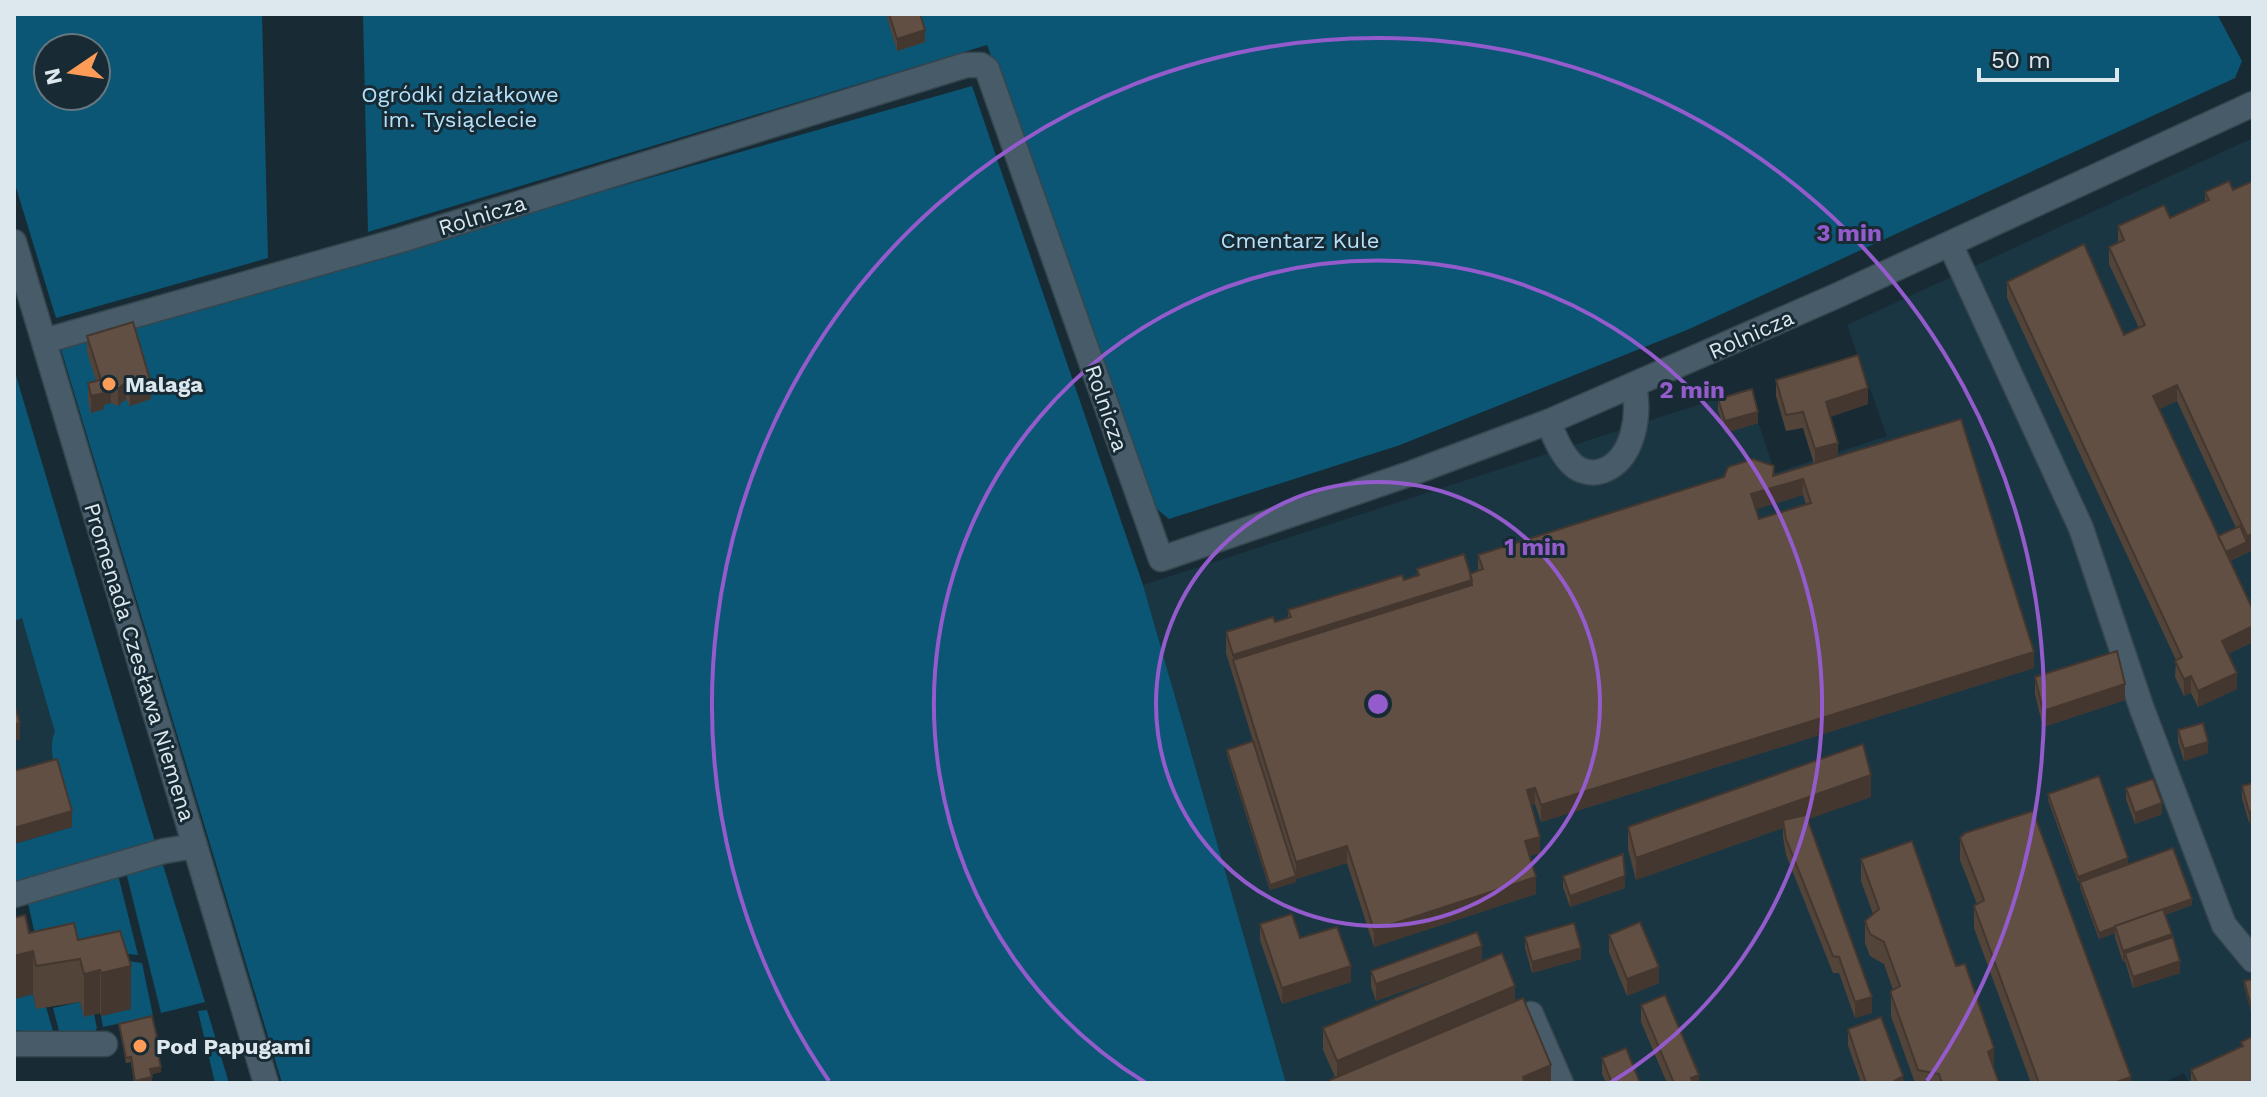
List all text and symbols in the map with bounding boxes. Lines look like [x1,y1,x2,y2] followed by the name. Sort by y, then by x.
[32,32,112,112] north arrow
[1979,32,2117,82] scale bar
[1991,46,2051,74] text: 50 m
[39,66,67,87] text: N
[361,82,559,132] park label: Ogródki działkowe im. Tysiąclecie
[435,190,529,241] street label: Rolnicza
[1816,219,1882,247] text: 3 min
[1221,228,1380,253] park label: Cmentarz Kule
[1705,305,1797,364] street label: Rolnicza
[1080,361,1133,455] street label: Rolnicza
[125,372,203,397] place label: Malaga
[100,375,118,393] marker: Malaga
[1659,376,1725,404] text: 2 min
[79,500,200,824] street label: Promenada Czesława Niemena
[1504,533,1566,561] text: 1 min
[1364,690,1392,718] centre of rings
[156,1034,311,1059] place label: Pod Papugami
[131,1037,149,1055] marker: Pod Papugami

